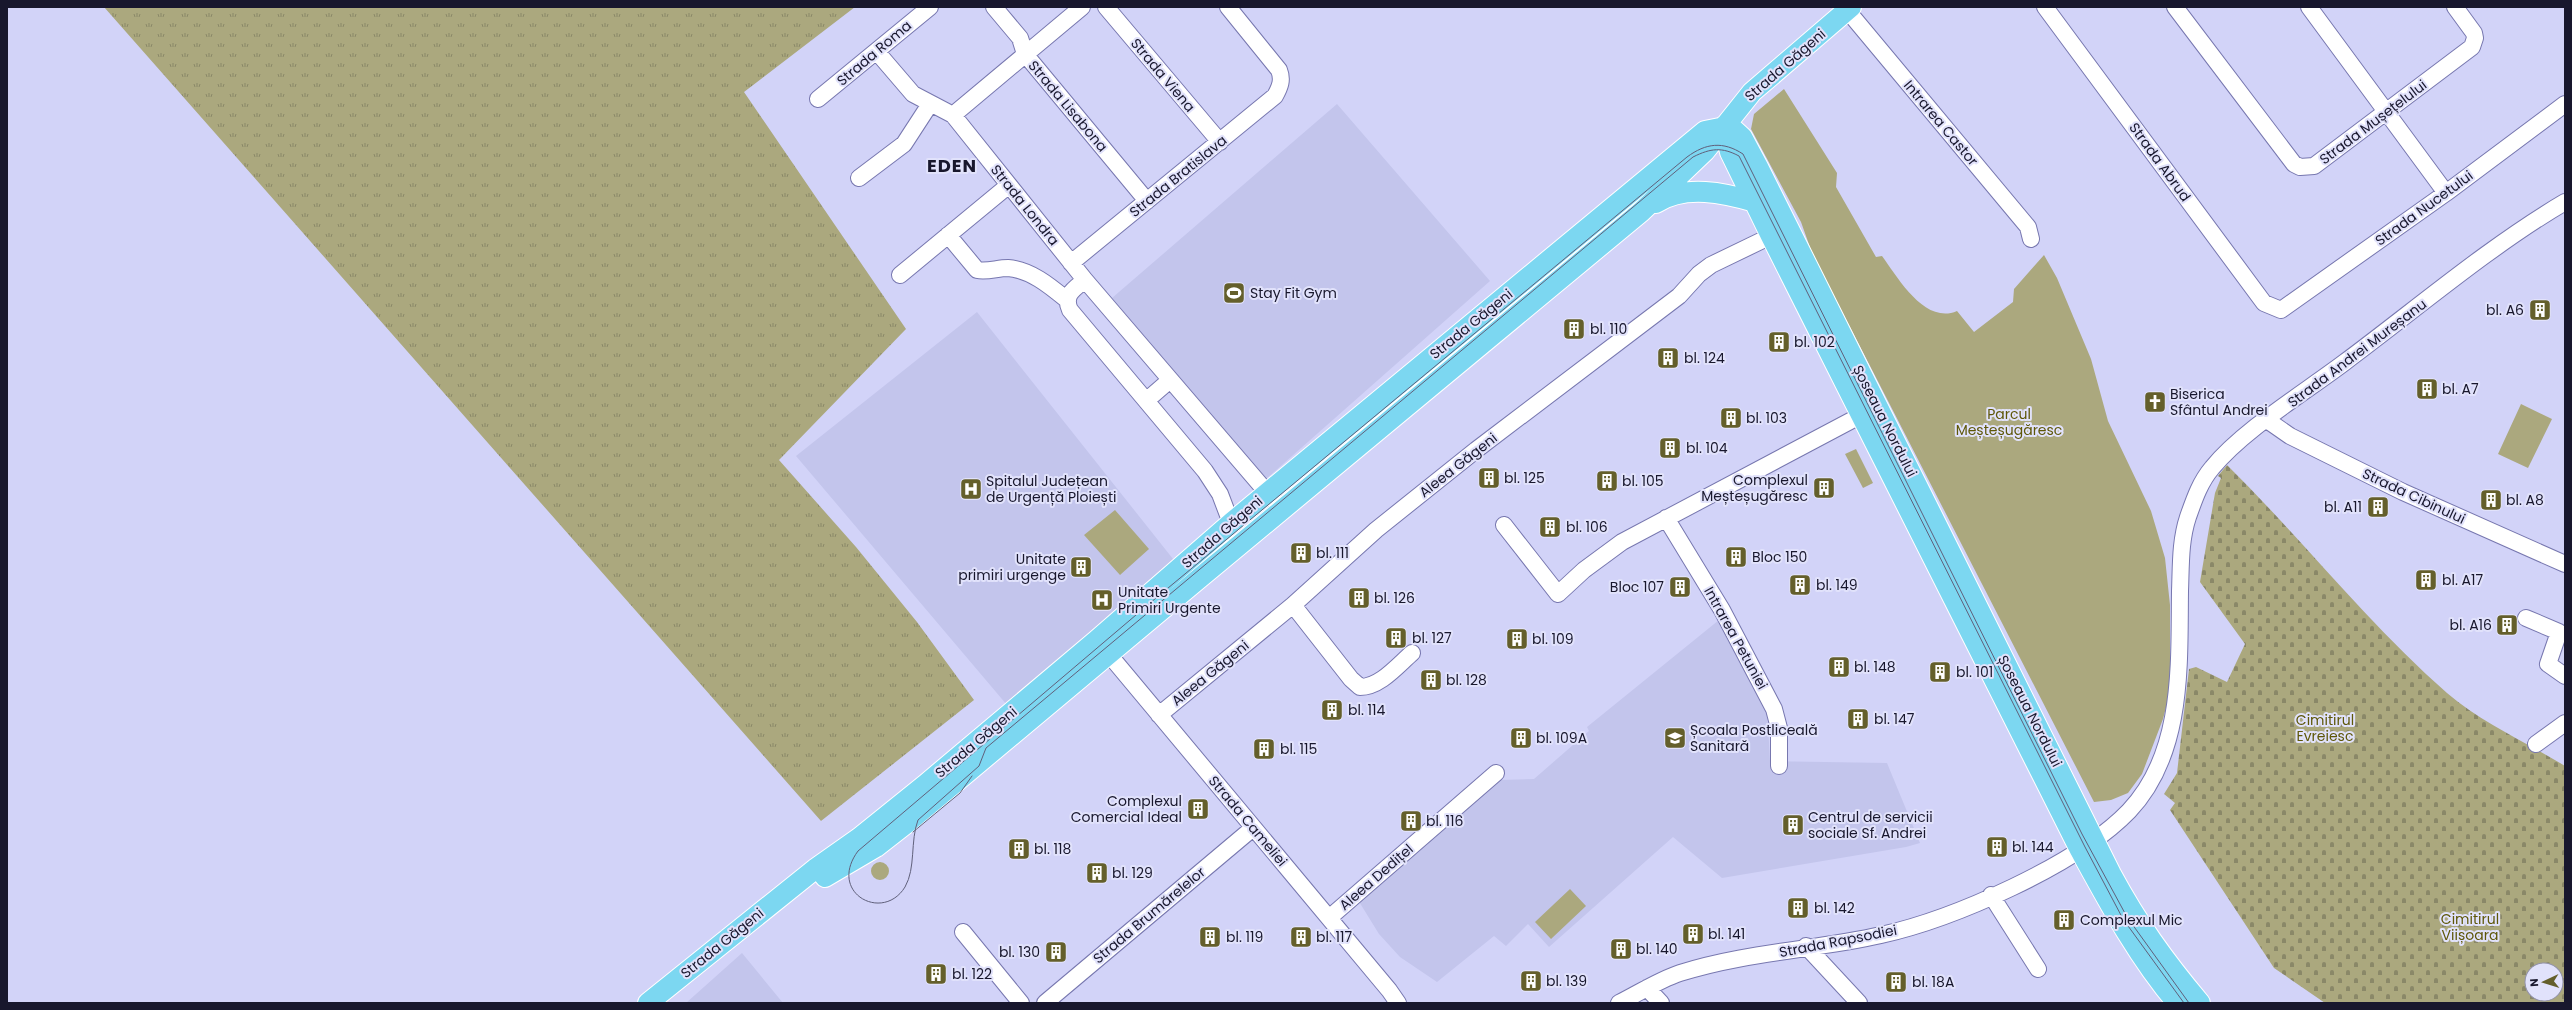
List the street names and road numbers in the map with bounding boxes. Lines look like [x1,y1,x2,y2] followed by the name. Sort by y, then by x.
[832,16,916,90] street label: Strada Roma
[1740,24,1830,106] street label: Strada Găgeni
[1126,34,1200,116] street label: Strada Viena
[1024,56,1112,156] street label: Strada Lisabona
[2315,75,2431,169] street label: Strada Mușețelului
[1899,76,1983,170] street label: Intrarea Castor
[2125,118,2195,206] street label: Strada Abrud
[1125,130,1231,222] street label: Strada Bratislava
[986,160,1064,250] street label: Strada Londra
[2371,166,2477,250] street label: Strada Nucetului
[1425,284,1517,364] street label: Strada Găgeni
[2283,294,2431,412] street label: Strada Andrei Mureșanu
[1848,362,1922,480] street label: Șoseaua Nordului
[1415,428,1501,502] street label: Aleea Găgeni
[2359,463,2469,529] street label: Strada Cibinului
[1177,491,1267,573] street label: Strada Găgeni
[1699,583,1773,693] street label: Intrarea Petuniei
[1167,636,1253,710] street label: Aleea Găgeni
[1993,652,2067,770] street label: Șoseaua Nordului
[931,702,1021,782] street label: Strada Găgeni
[1204,771,1292,871] street label: Strada Cameliei
[1335,839,1417,915] street label: Aleea Dedițel
[1089,862,1209,968] street label: Strada Brumărelelor
[676,903,768,983] street label: Strada Găgeni
[1777,920,1899,962] street label: Strada Rapsodiei

